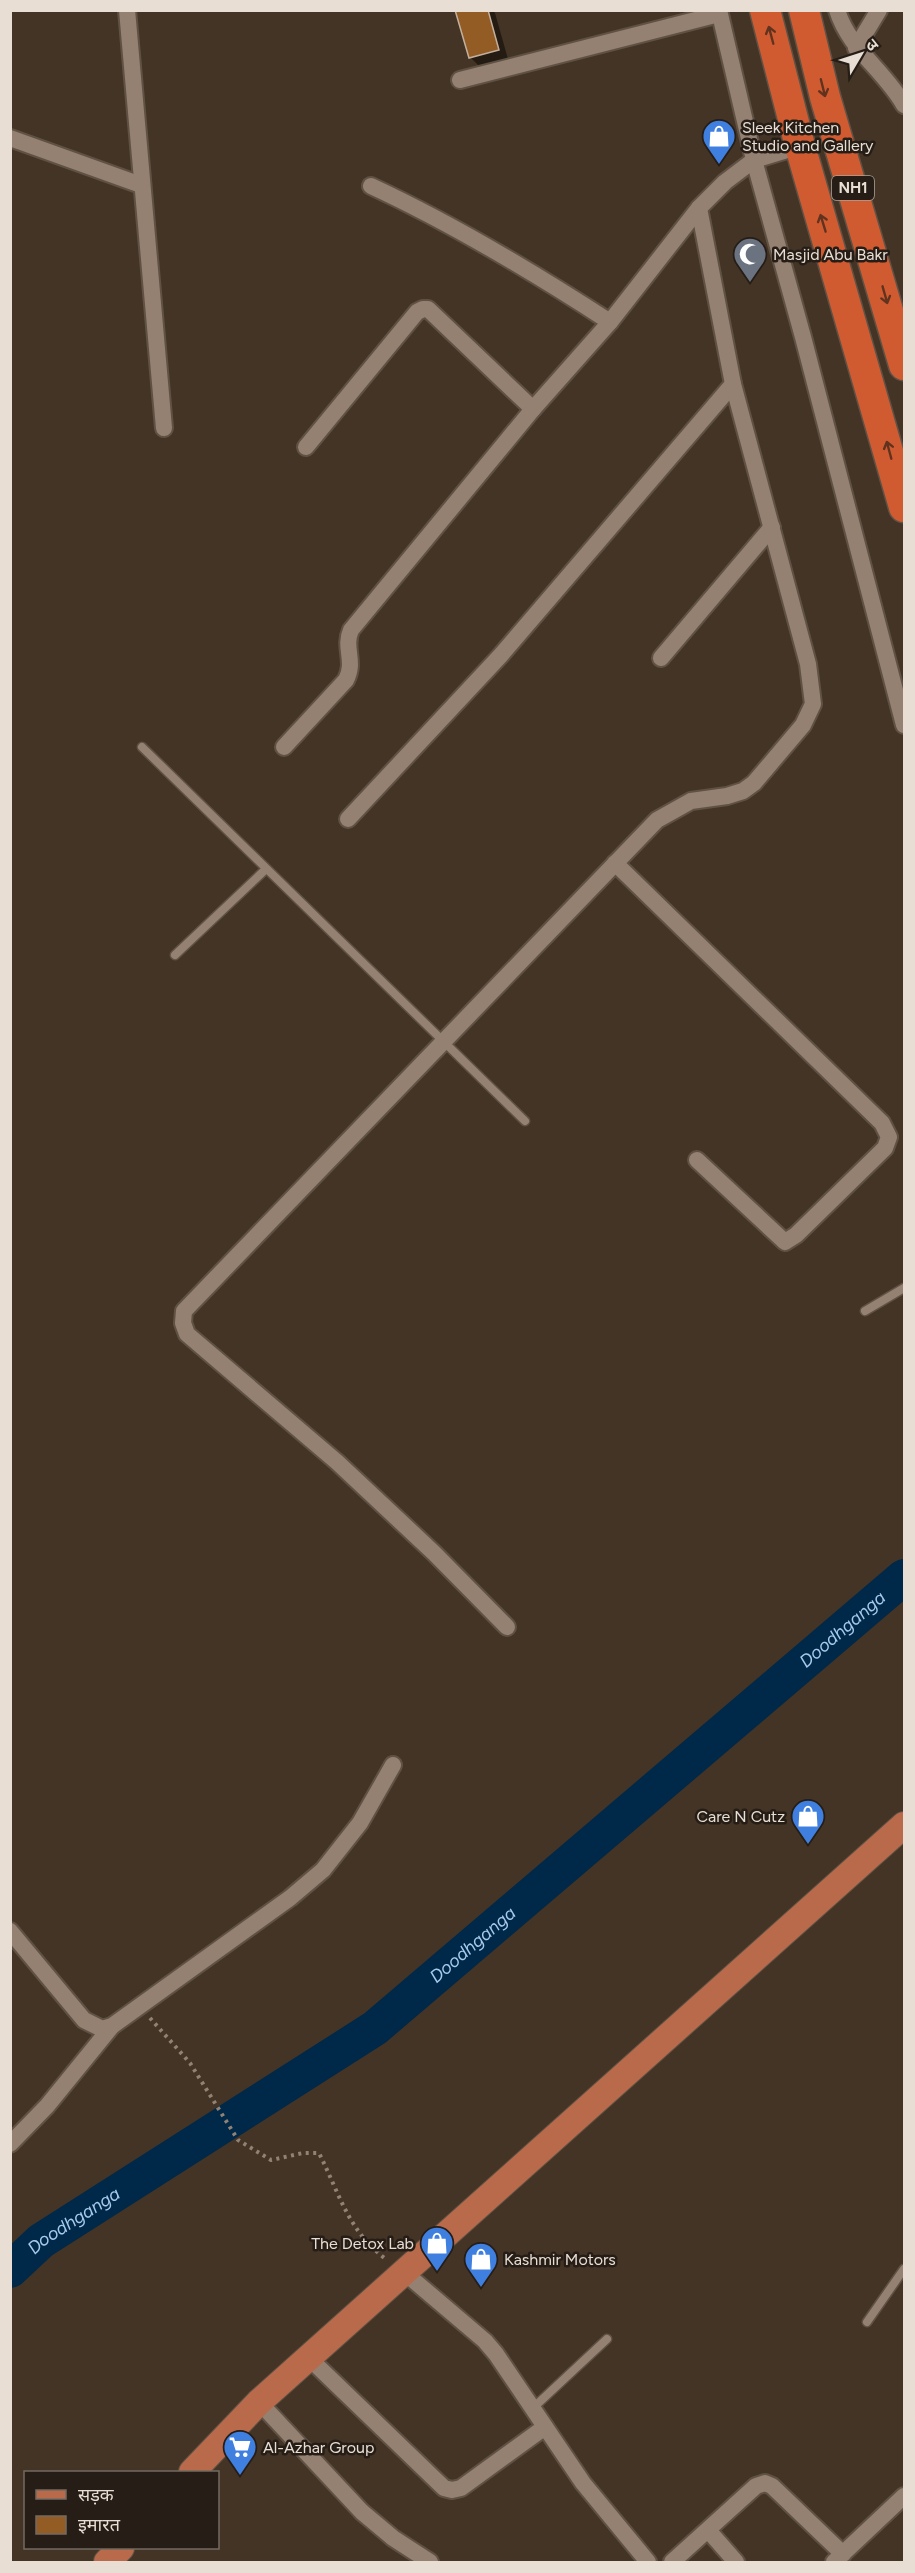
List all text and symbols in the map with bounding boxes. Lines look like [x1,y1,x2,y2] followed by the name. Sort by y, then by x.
[831,24,891,84] north arrow
[765,26,777,45] one-way arrow
[862,35,883,55] text: उ
[818,78,829,97] one-way arrow
[701,118,737,165] shop icon: Sleek Kitchen Studio and Gallery
[742,118,874,155] place label: Sleek Kitchen Studio and Gallery
[832,176,874,200] road number: NH1
[817,214,828,233] one-way arrow
[732,236,768,283] mosque icon: Masjid Abu Bakr
[773,245,888,264] place label: Masjid Abu Bakr
[879,285,891,304] one-way arrow
[883,441,894,460] one-way arrow
[795,1586,890,1672] water label: Doodhganga
[790,1798,826,1845] shop icon: Care N Cutz
[697,1807,785,1826] place label: Care N Cutz
[425,1902,521,1988] water label: Doodhganga
[23,2182,125,2259] water label: Doodhganga
[419,2225,455,2272] shop icon: The Detox Lab
[311,2234,414,2253] place label: The Detox Lab
[463,2241,499,2288] shop icon: Kashmir Motors
[504,2250,616,2269] place label: Kashmir Motors
[222,2429,258,2476] supermarket icon: Al-Azhar Group
[263,2438,374,2457] place label: Al-Azhar Group
[24,2471,219,2549] legend
[78,2484,115,2506] text: सड़क
[78,2514,121,2536] text: इमारत

